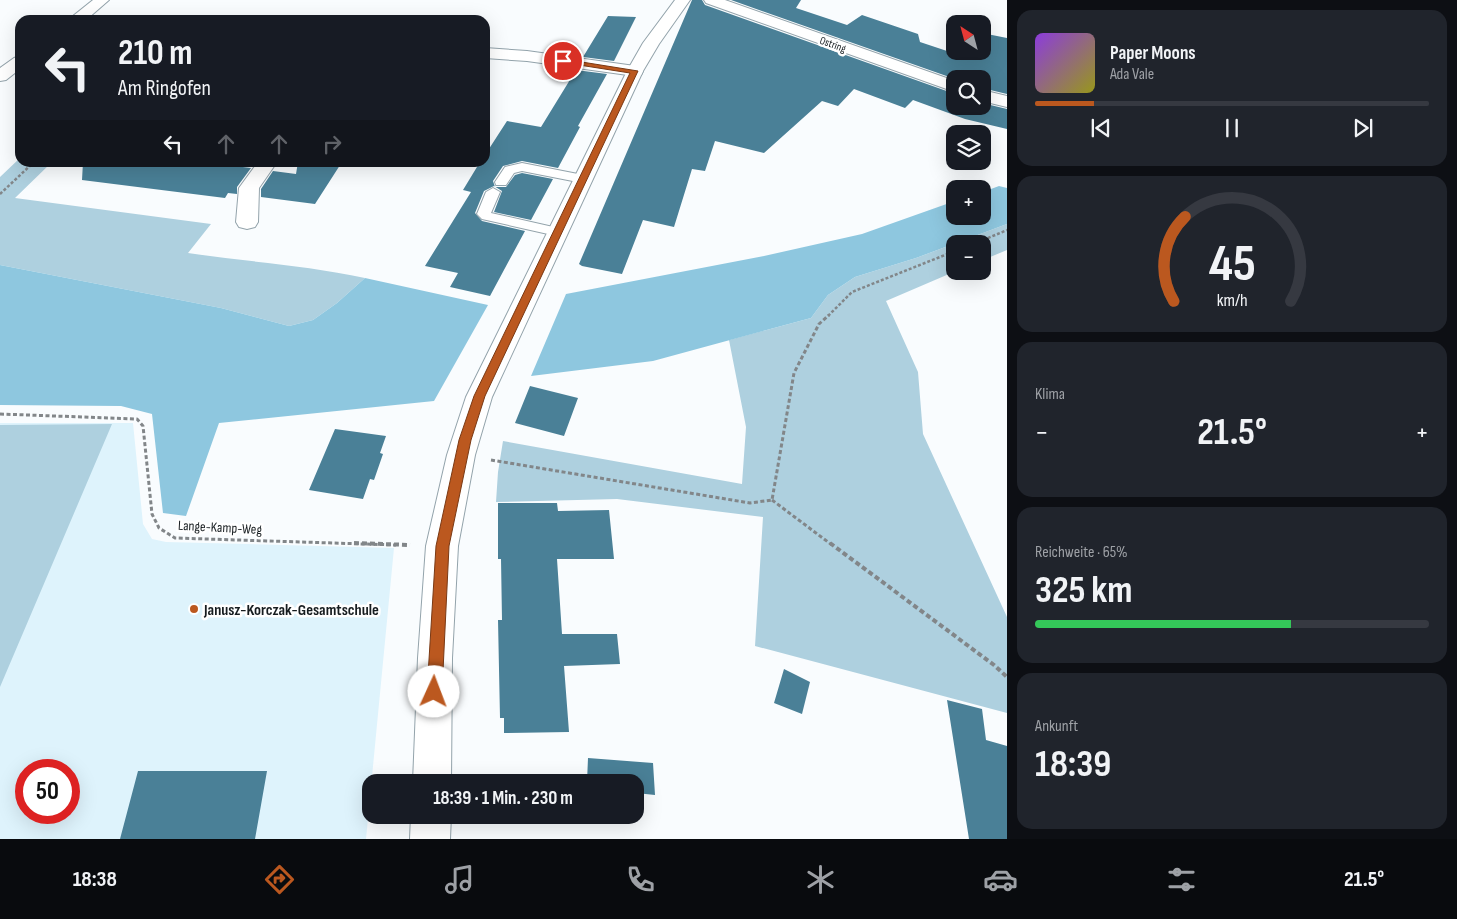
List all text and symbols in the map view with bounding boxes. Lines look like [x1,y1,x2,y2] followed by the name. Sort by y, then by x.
[946,15,991,60] north arrow
[946,15,991,280] map controls
[118,32,192,75] text: 210 m
[818,34,848,55] street label: Ostring
[35,35,100,100] icon: left
[542,40,584,82] pin
[1110,42,1196,65] text: Paper Moons
[549,47,577,75] icon: arrive
[1110,65,1154,84] text: Ada Vale
[946,70,991,115] button: search
[118,75,211,102] text: Am Ringofen
[1087,114,1115,142] icon: previous
[1218,114,1246,142] icon: pause
[1349,114,1377,142] icon: next
[946,125,991,170] button: layers
[159,130,187,158] icon: left
[212,130,240,158] icon: ahead
[265,130,293,158] icon: ahead
[318,130,346,158] icon: right
[946,180,991,225] button: +
[1208,233,1256,296] text: 45
[946,235,991,280] button: −
[1217,290,1247,311] text: km/h
[1035,385,1065,404] text: Klima
[1197,410,1267,455] text: 21.5°
[1035,416,1049,449] text: −
[1415,416,1429,449] text: +
[177,517,263,538] street label: Lange-Kamp-Weg
[1035,543,1128,562] text: Reichweite · 65%
[1035,568,1133,613] text: 325 km
[203,601,379,620] place label: Janusz-Korczak-Gesamtschule
[188,603,200,615] marker: Janusz-Korczak-Gesamtschule
[407,665,459,717] position arrow
[1035,717,1078,736] text: Ankunft
[1035,742,1111,787] text: 18:39
[15,759,80,824] speed limit sign: 50
[433,787,573,810] text: 18:39 · 1 Min. · 230 m
[262,862,297,897] icon: directions
[442,862,477,897] icon: music
[623,862,658,897] icon: phone
[803,862,838,897] icon: climate
[983,862,1018,897] icon: car
[1164,862,1199,897] icon: filters
[73,866,117,893] text: 18:38
[1344,866,1384,893] text: 21.5°

